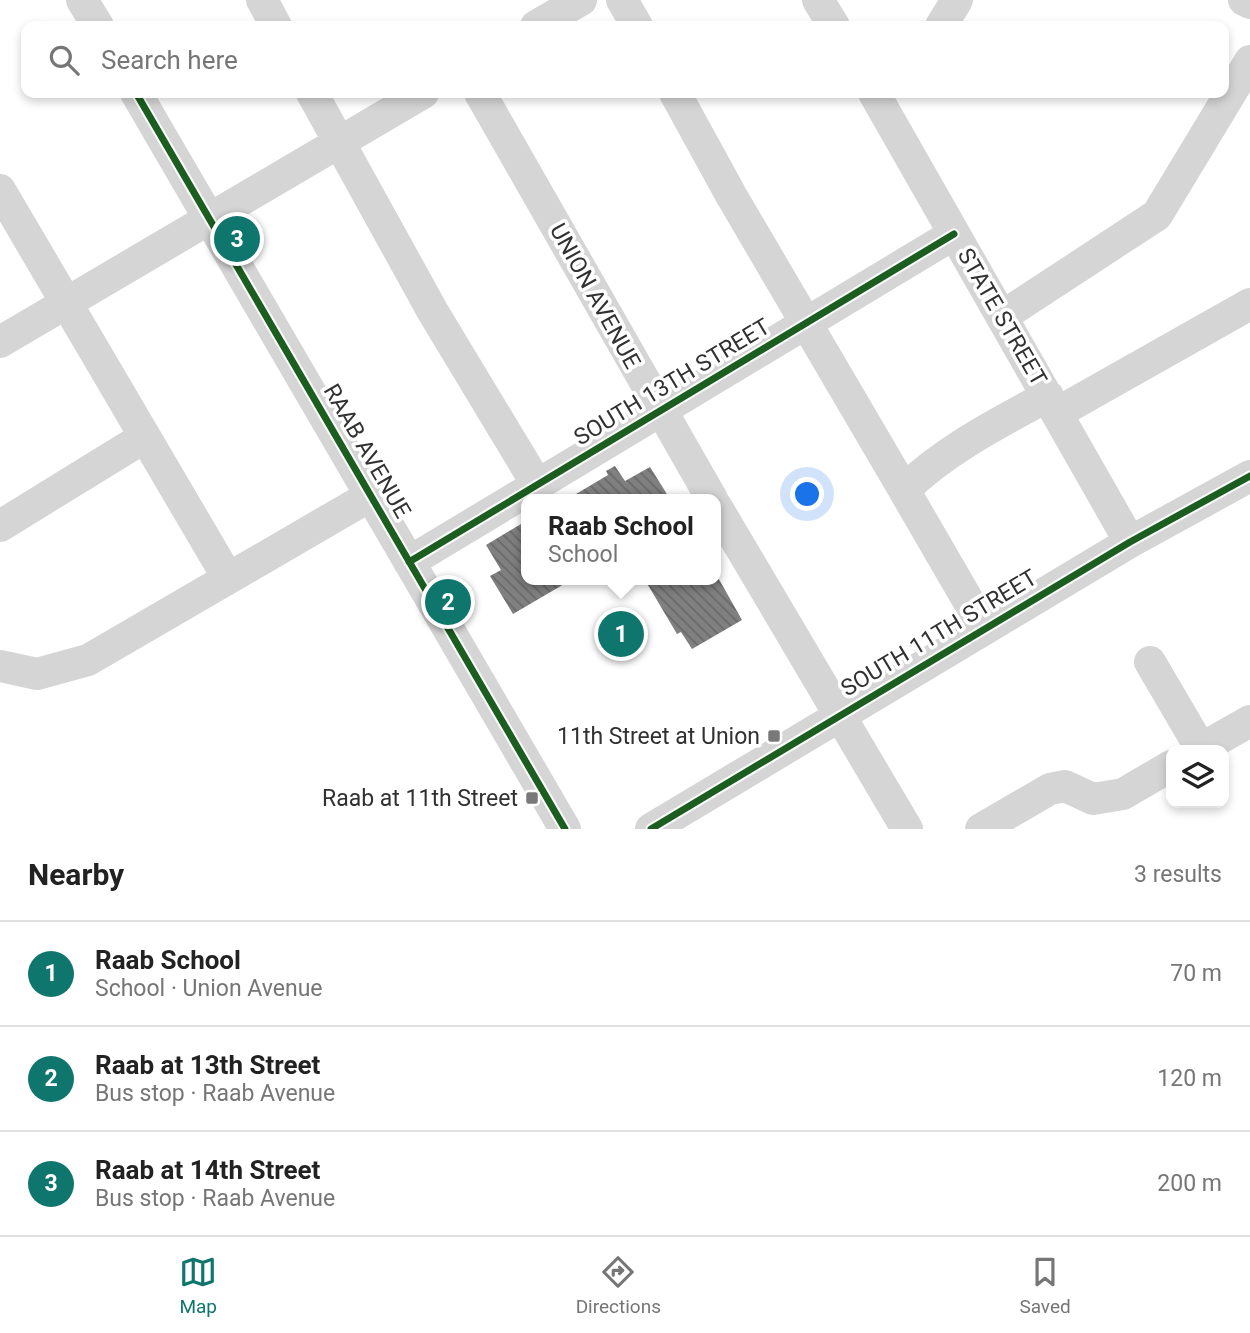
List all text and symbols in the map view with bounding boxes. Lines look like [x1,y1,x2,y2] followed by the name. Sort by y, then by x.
[21,21,1229,98] search box
[45,41,83,79] icon: search
[101,45,238,75] text: Search here
[214,213,260,265] pin: 3
[544,219,646,373] street label: UNION AVENUE
[952,243,1052,391] street label: STATE STREET
[569,313,775,451] street label: SOUTH 13TH STREET
[318,379,416,523] street label: RAAB AVENUE
[790,477,824,511] your location
[521,494,721,585] popup
[548,511,694,541] text: Raab School
[548,541,618,568] text: School
[836,564,1042,702] street label: SOUTH 11TH STREET
[425,576,471,628] pin: 2
[598,608,644,660] pin: 1
[557,723,760,750] place label: 11th Street at Union
[766,728,782,744] marker: 11th Street at Union
[1166,745,1229,808] map controls
[1166,745,1229,808] button: layers
[322,785,518,812] place label: Raab at 11th Street
[524,790,540,806] marker: Raab at 11th Street
[28,857,124,892] text: Nearby
[1134,861,1222,888] text: 3 results
[95,945,241,975] text: Raab School
[44,960,58,987] text: 1
[1170,960,1222,987] text: 70 m
[95,975,323,1002] text: School · Union Avenue
[95,1050,320,1080] text: Raab at 13th Street
[44,1065,58,1092] text: 2
[1157,1065,1222,1092] text: 120 m
[95,1080,335,1107] text: Bus stop · Raab Avenue
[95,1155,320,1185] text: Raab at 14th Street
[44,1170,58,1197] text: 3
[1157,1170,1222,1197] text: 200 m
[95,1185,335,1212] text: Bus stop · Raab Avenue
[179,1253,217,1318] tab: Map
[576,1253,661,1318] tab: Directions
[1019,1253,1071,1318] tab: Saved

